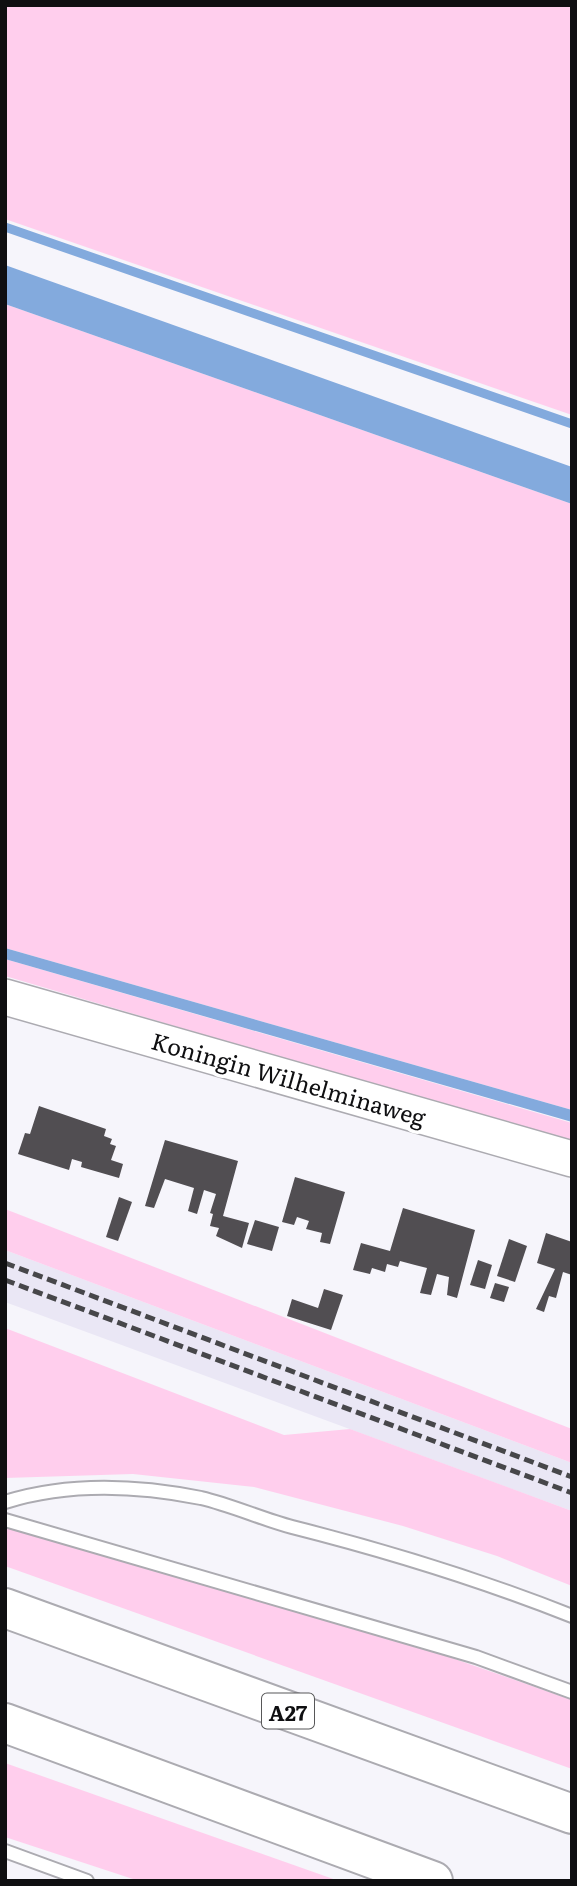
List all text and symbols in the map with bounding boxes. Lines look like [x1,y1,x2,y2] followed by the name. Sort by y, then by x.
[148,1023,430,1133] street label: Koningin Wilhelminaweg
[262,1694,314,1728] road number: A27

